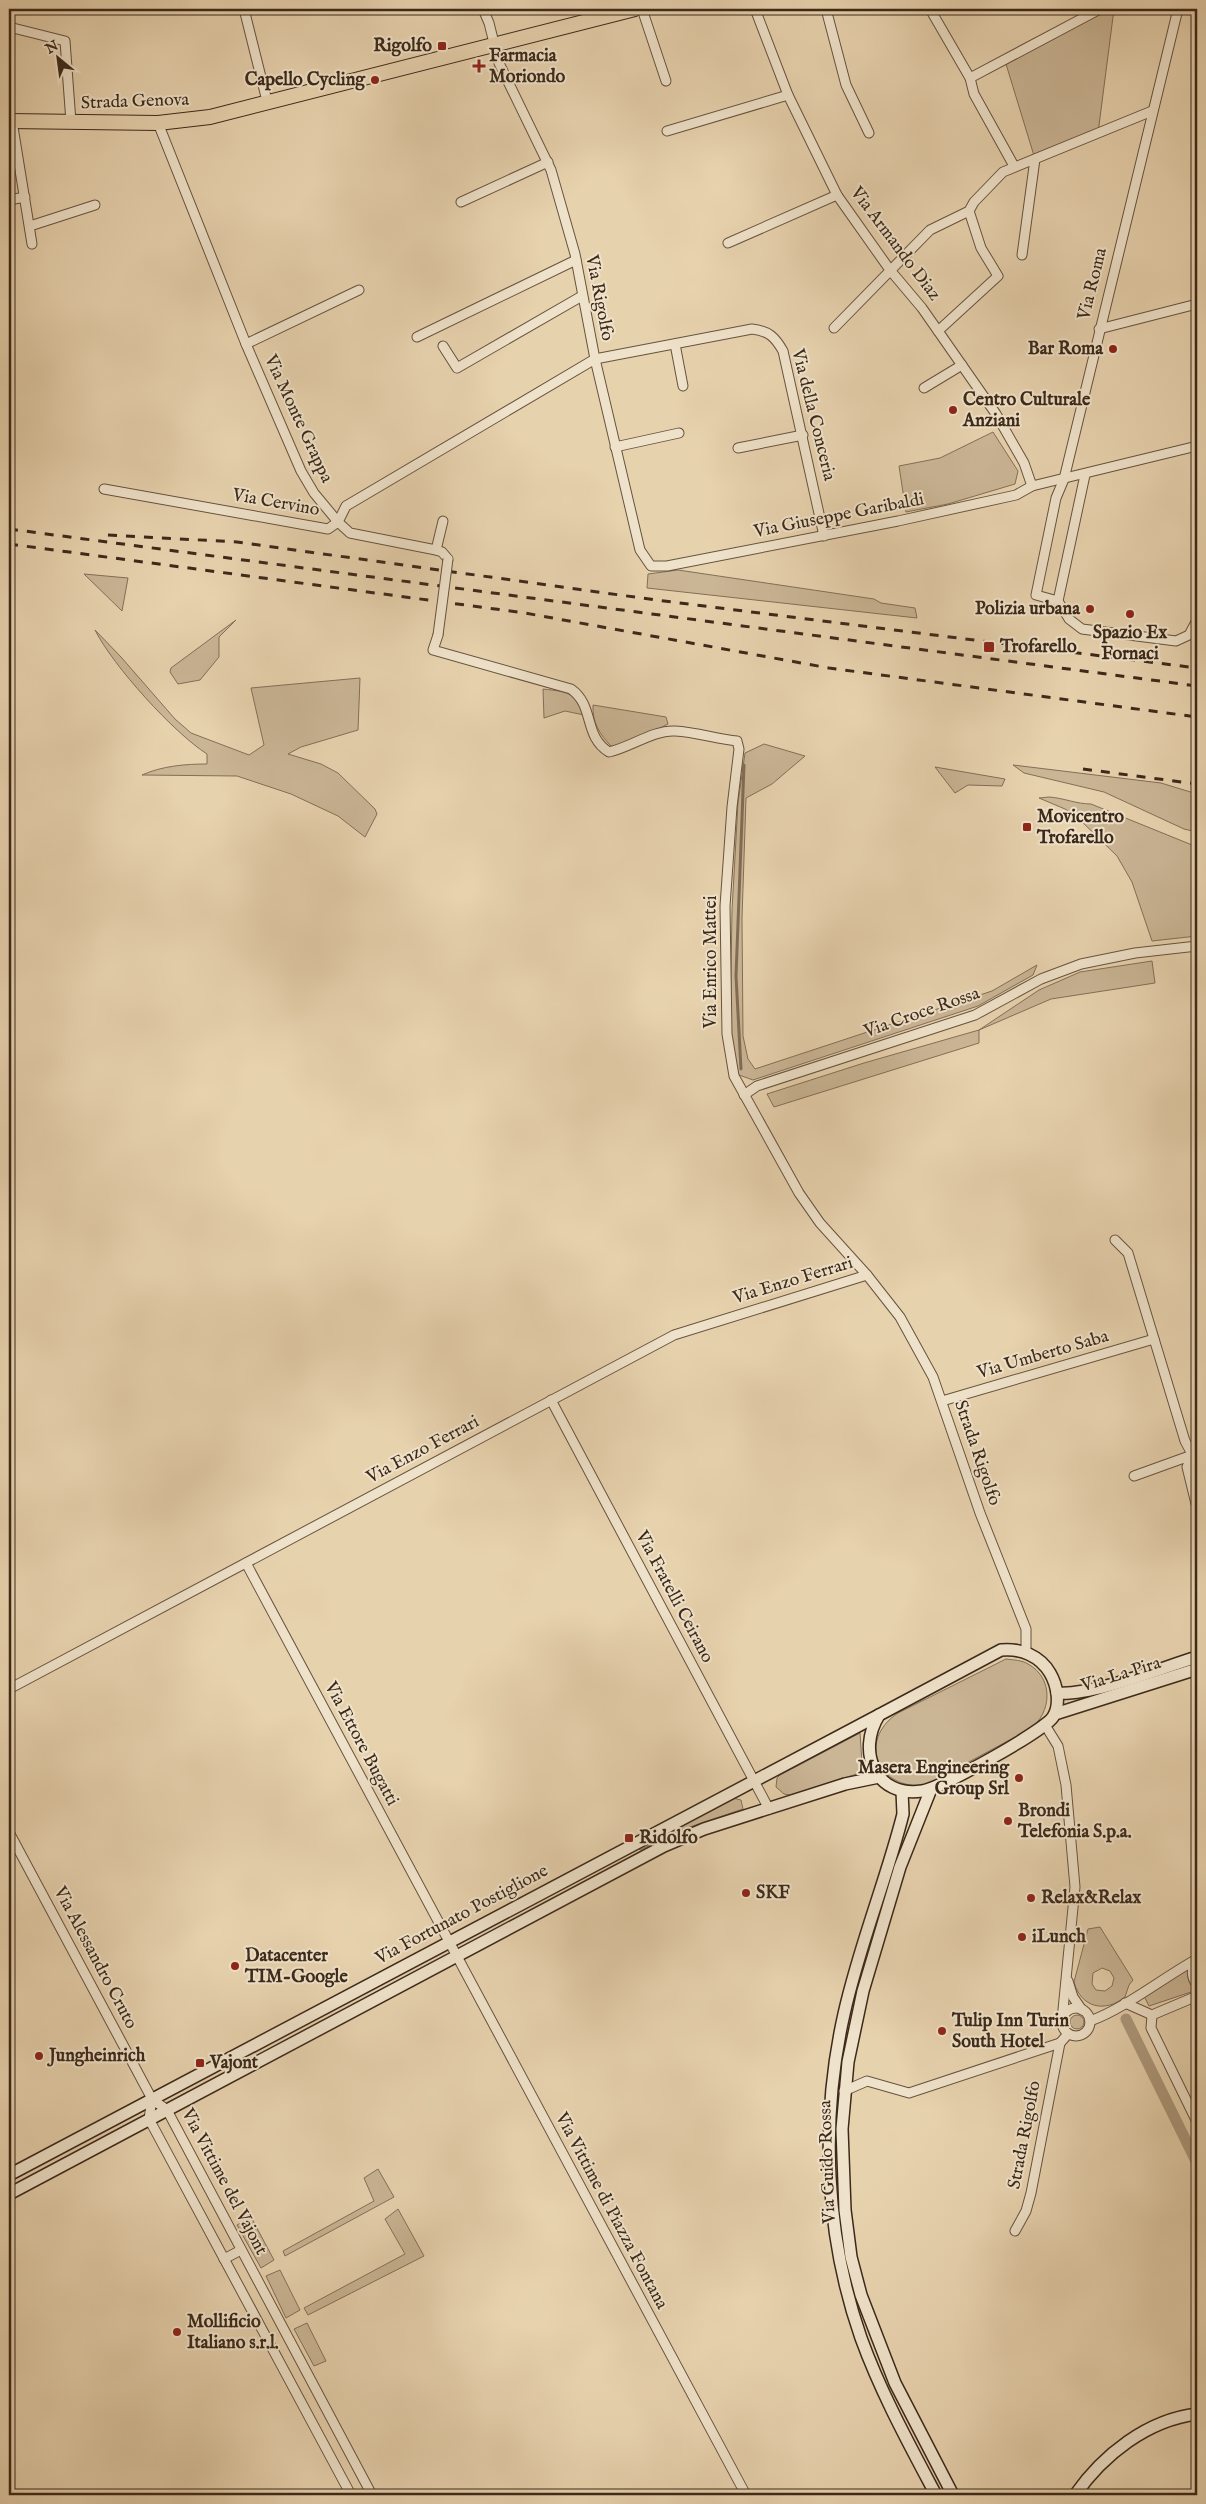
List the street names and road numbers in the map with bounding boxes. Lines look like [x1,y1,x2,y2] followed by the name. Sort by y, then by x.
[80,89,190,115] street label: Strada Genova
[844,182,945,306] street label: Via Armando Diaz
[1073,245,1113,323] street label: Via Roma
[579,252,619,343] street label: Via Rigolfo
[785,346,841,483] street label: Via della Conceria
[258,350,338,487] street label: Via Monte Grappa
[230,484,322,522] street label: Via Cervino
[751,488,926,544] street label: Via Giuseppe Garibaldi
[700,895,723,1030] street label: Via Enrico Mattei
[860,982,983,1044] street label: Via Croce Rossa
[729,1252,856,1310] street label: Via Enzo Ferrari
[974,1325,1112,1385] street label: Via Umberto Saba
[948,1397,1006,1509] street label: Strada Rigolfo
[362,1411,483,1490] street label: Via Enzo Ferrari
[629,1526,719,1667] street label: Via Fratelli Ceirano
[1077,1652,1164,1698] street label: Via La Pira
[318,1677,404,1810] street label: Via Ettore Bugatti
[371,1860,552,1971] street label: Via Fortunato Postiglione
[47,1882,142,2033] street label: Via Alessandro Cruto
[1003,2079,1047,2191] street label: Strada Rigolfo
[814,2100,842,2225] street label: Via Guido Rossa
[175,2104,272,2259] street label: Via Vittime del Vajont
[549,2108,673,2314] street label: Via Vittime di Piazza Fontana

